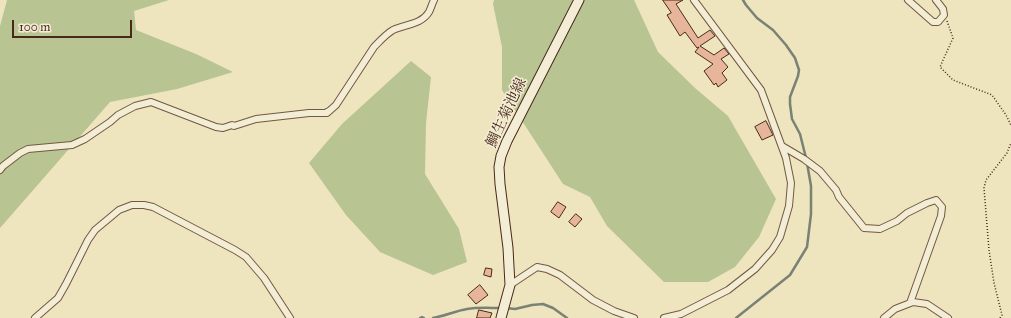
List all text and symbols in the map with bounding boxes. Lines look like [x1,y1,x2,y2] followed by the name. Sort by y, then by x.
[14,12,134,38] scale bar
[19,20,50,34] text: 100 m
[483,75,531,151] street label: 鯛生菊池線

